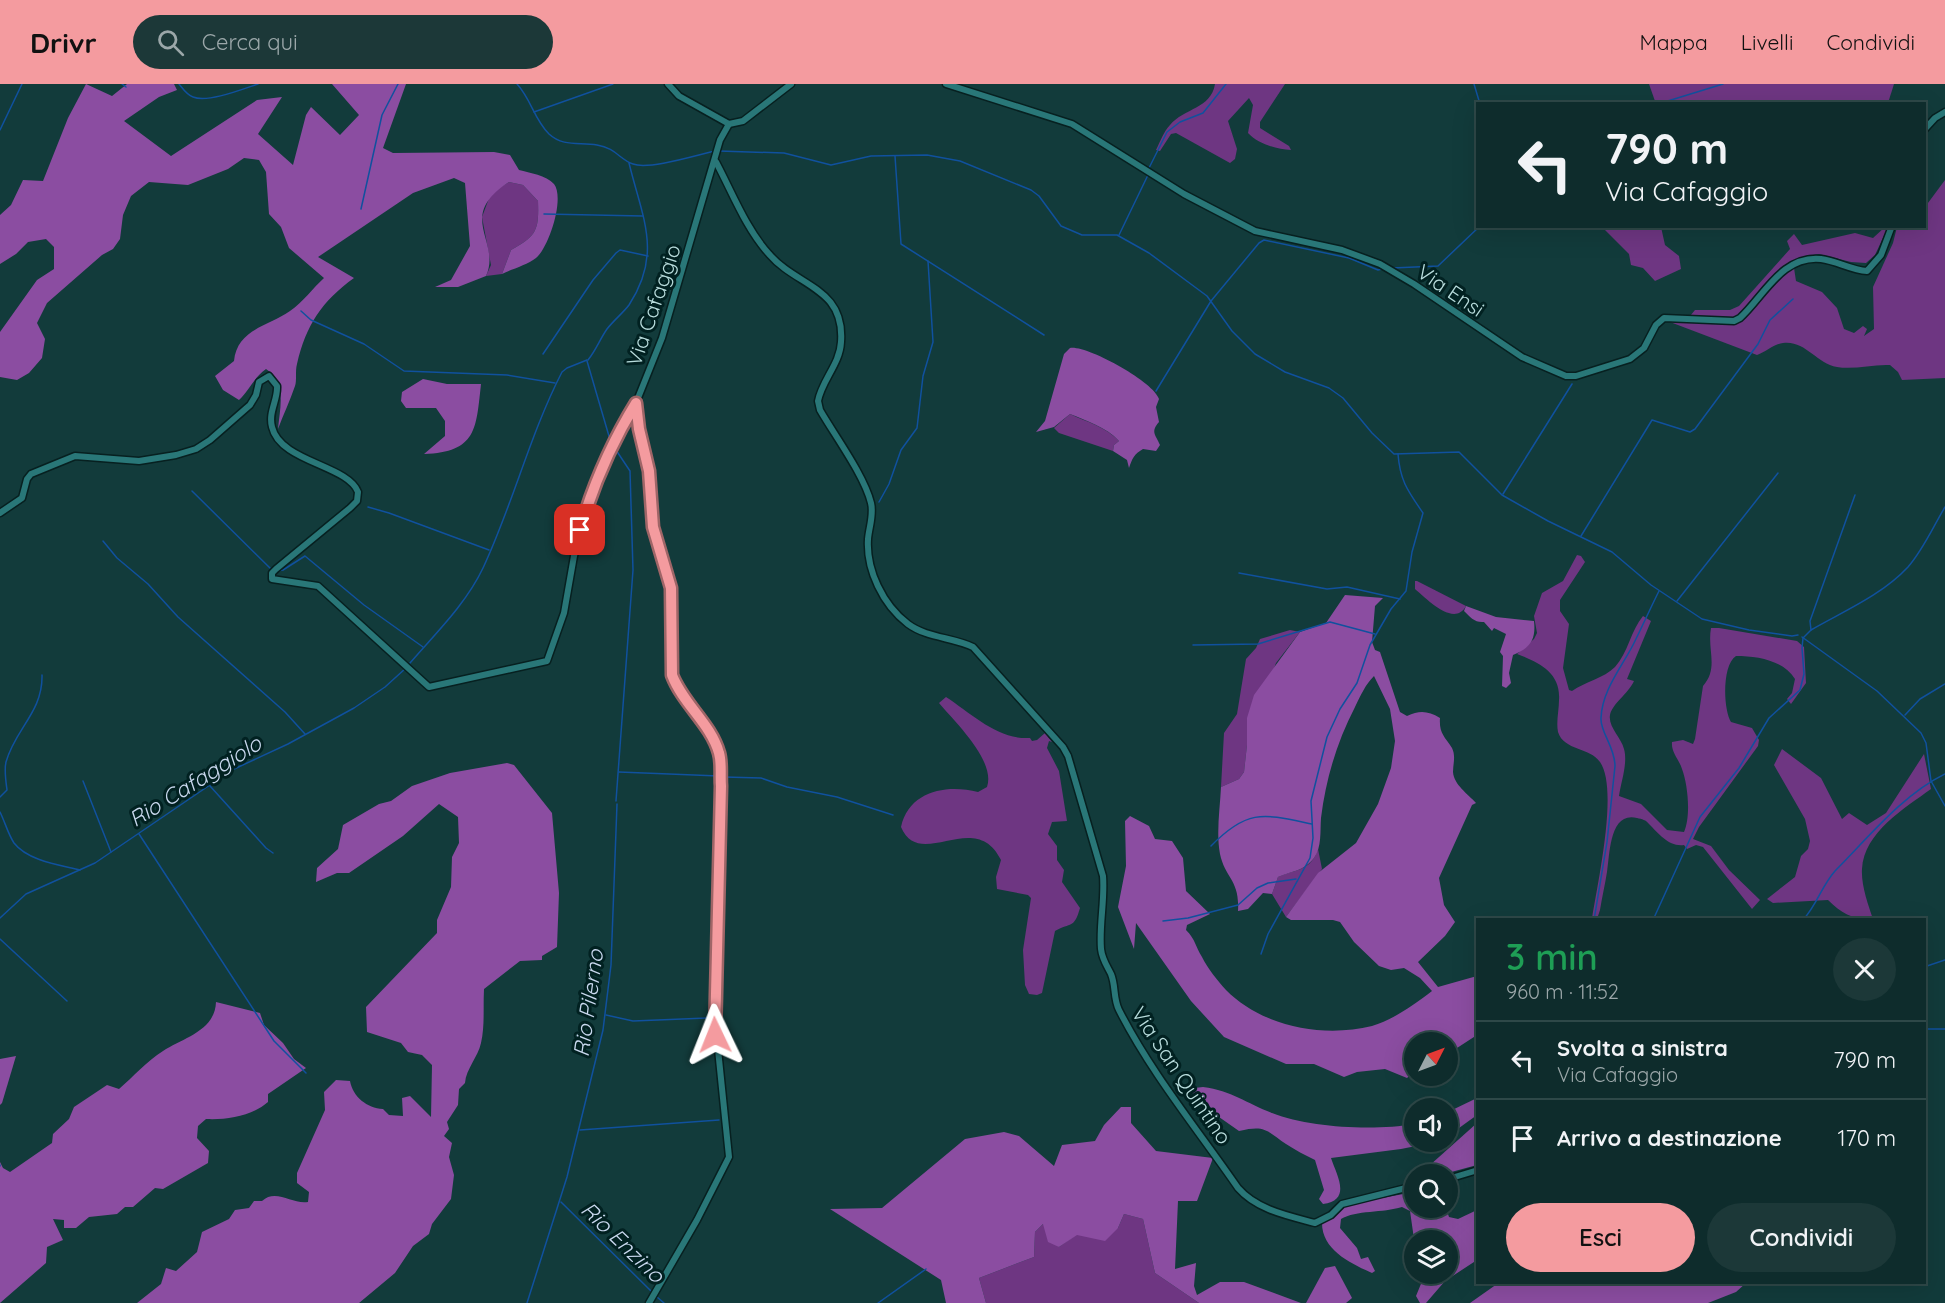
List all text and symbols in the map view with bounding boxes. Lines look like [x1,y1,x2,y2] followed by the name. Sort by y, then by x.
[133,15,553,69] search box
[30,25,97,60] text: Drivr
[154,26,187,59] icon: search
[202,28,298,56] text: Cerca qui
[1639,29,1708,55] text: Mappa
[1741,29,1793,55] text: Livelli
[1826,29,1915,55] text: Condividi
[1605,122,1728,175] text: 790 m
[1506,126,1584,204] icon: left
[1605,174,1768,208] text: Via Cafaggio
[620,241,686,369] street label: Via Cafaggio
[1413,258,1489,322] street label: Via Ensi
[554,504,605,555] pin
[563,513,596,546] icon: arrive
[123,728,268,833] water label: Rio Cafaggiolo
[1506,934,1598,979] text: 3 min
[1833,938,1896,1001] button: close
[567,946,610,1059] water label: Rio Pilerno
[1506,979,1619,1004] text: 960 m · 11:52
[1126,1001,1238,1149] street label: Via San Quintino
[683,1003,747,1067] position arrow
[1404,1032,1458,1086] north arrow
[1404,1032,1458,1284] map controls
[1557,1034,1728,1062] text: Svolta a sinistra
[1506,1044,1539,1077] icon: left
[1833,1046,1896,1074] text: 790 m
[1557,1062,1678,1087] text: Via Cafaggio
[1404,1098,1458,1152] button: sound
[1506,1122,1539,1155] icon: arrive
[1557,1124,1782,1152] text: Arrivo a destinazione
[1837,1124,1896,1152] text: 170 m
[1404,1164,1458,1218] button: search
[575,1195,672,1290] water label: Rio Enzino
[1506,1203,1695,1272] button: Esci
[1707,1203,1896,1272] button: Condividi
[1404,1230,1458,1284] button: layers

